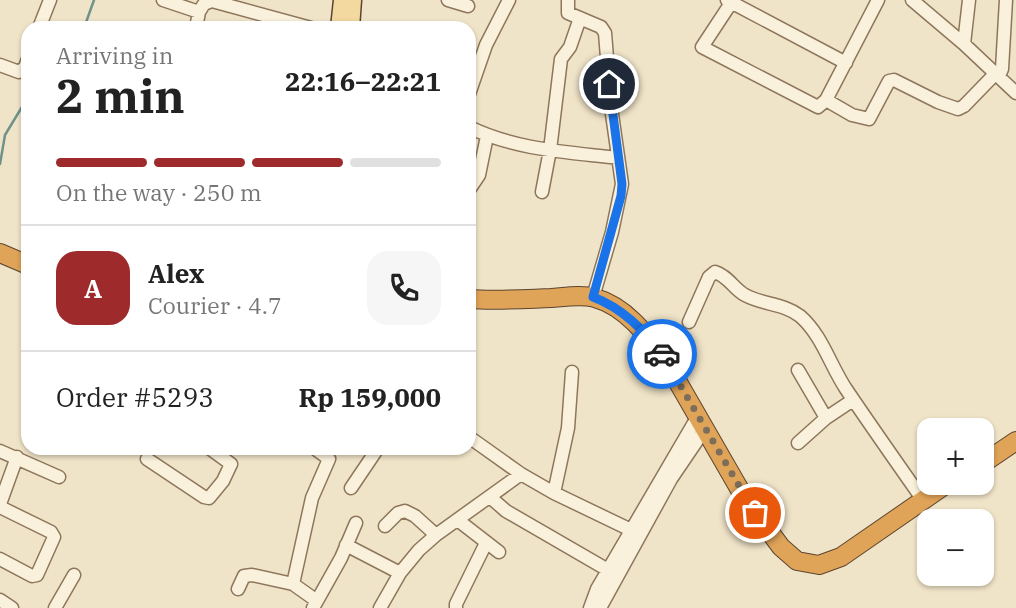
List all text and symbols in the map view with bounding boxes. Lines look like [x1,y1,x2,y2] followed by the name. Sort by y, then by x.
[56,40,173,70] text: Arriving in
[579,54,639,114] pin
[285,64,441,98] text: 22:16–22:21
[590,65,628,103] icon: home
[56,66,185,126] text: 2 min
[56,177,262,207] text: On the way · 250 m
[367,251,441,325] button: phone
[148,256,204,290] text: Alex
[84,271,102,305] text: A
[148,290,282,320] text: Courier · 4.7
[627,319,697,389] courier
[643,335,681,373] icon: car
[56,380,214,414] text: Order #5293
[298,380,441,414] text: Rp 159,000
[917,418,994,586] map controls
[917,418,994,495] button: +
[725,483,785,543] pin
[736,494,774,532] icon: bag
[917,509,994,586] button: −

